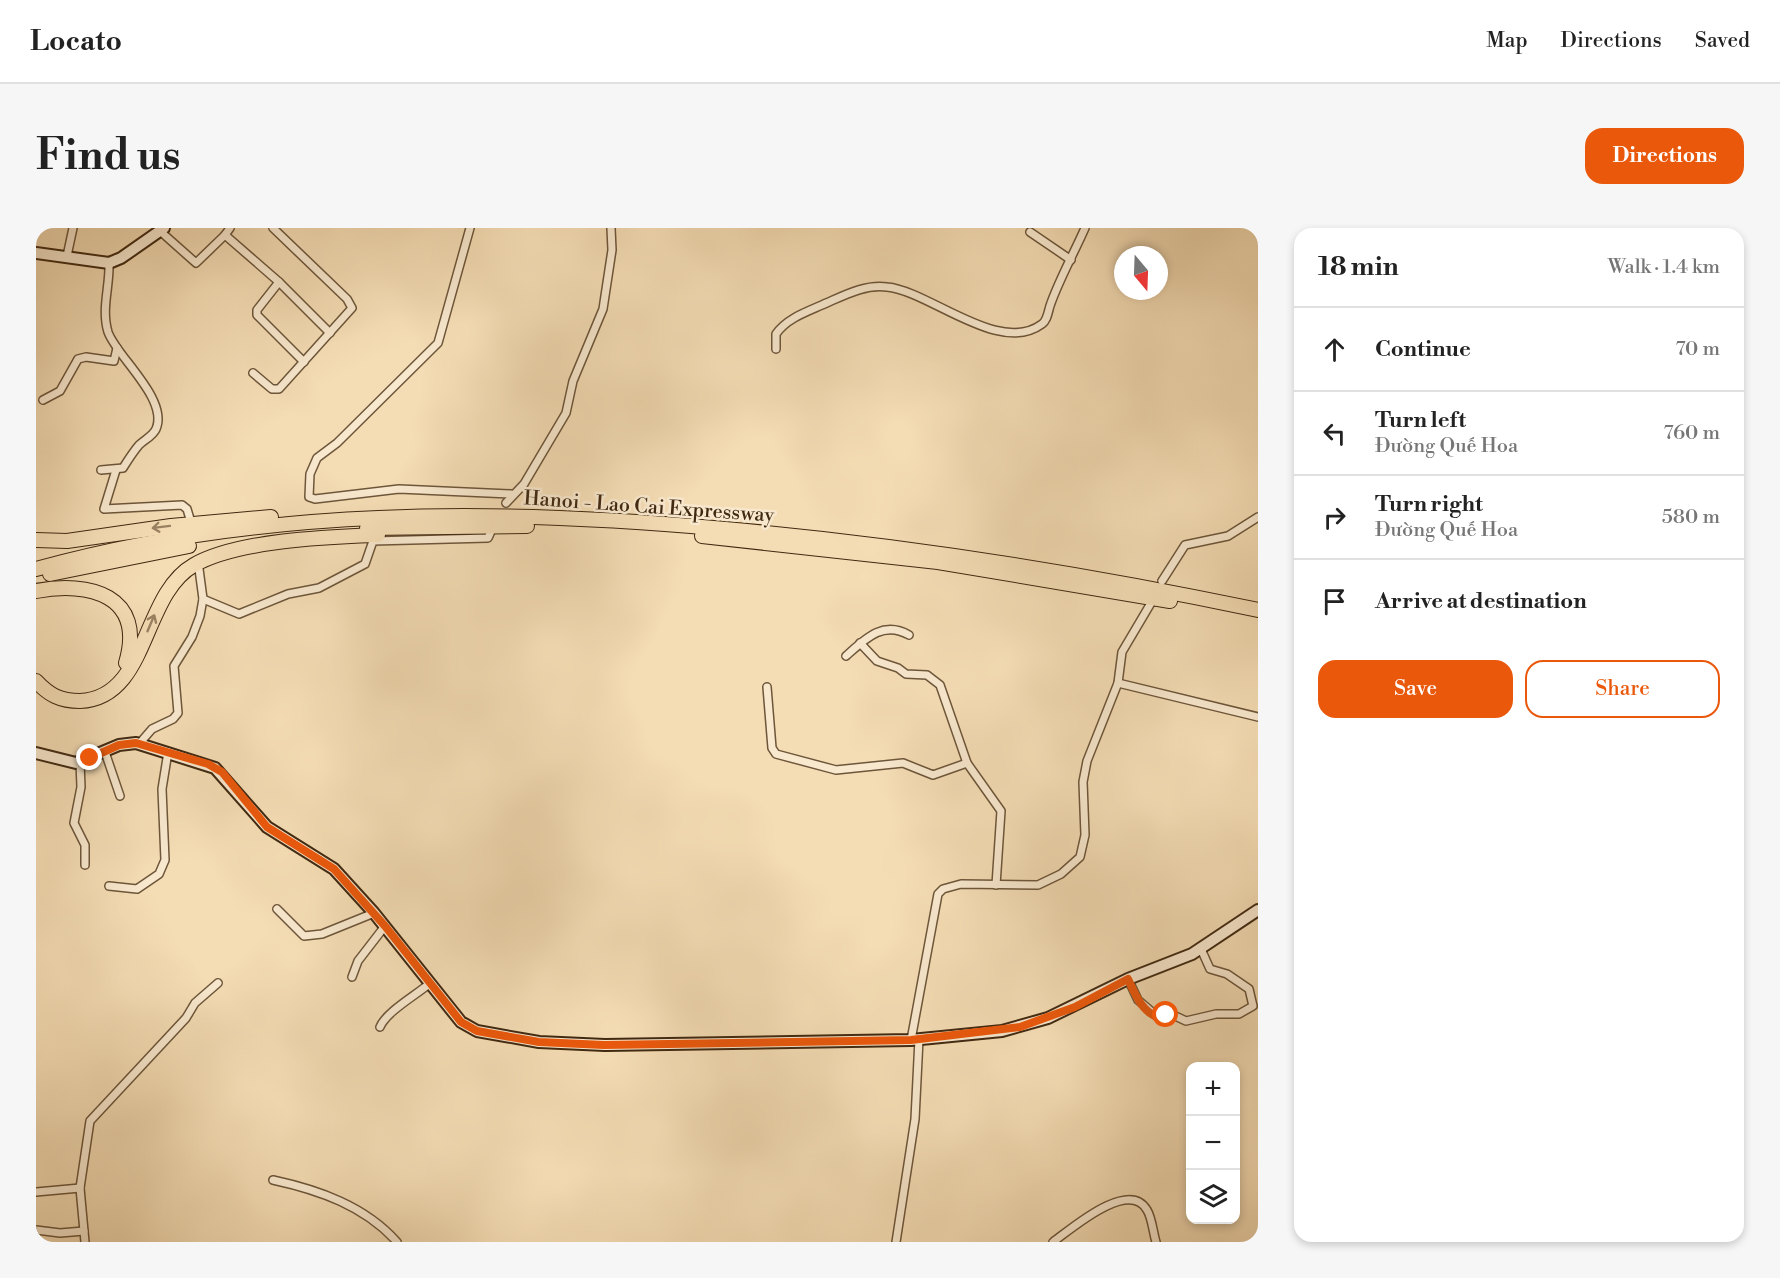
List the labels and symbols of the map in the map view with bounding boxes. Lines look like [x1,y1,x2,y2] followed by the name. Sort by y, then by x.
[1114,246,1168,300] north arrow
[523,486,775,529] street label: Hanoi - Lao Cai Expressway
[151,522,171,533] one-way arrow
[146,614,157,632] one-way arrow
[76,744,102,770] route end
[1152,1001,1178,1027] route start

